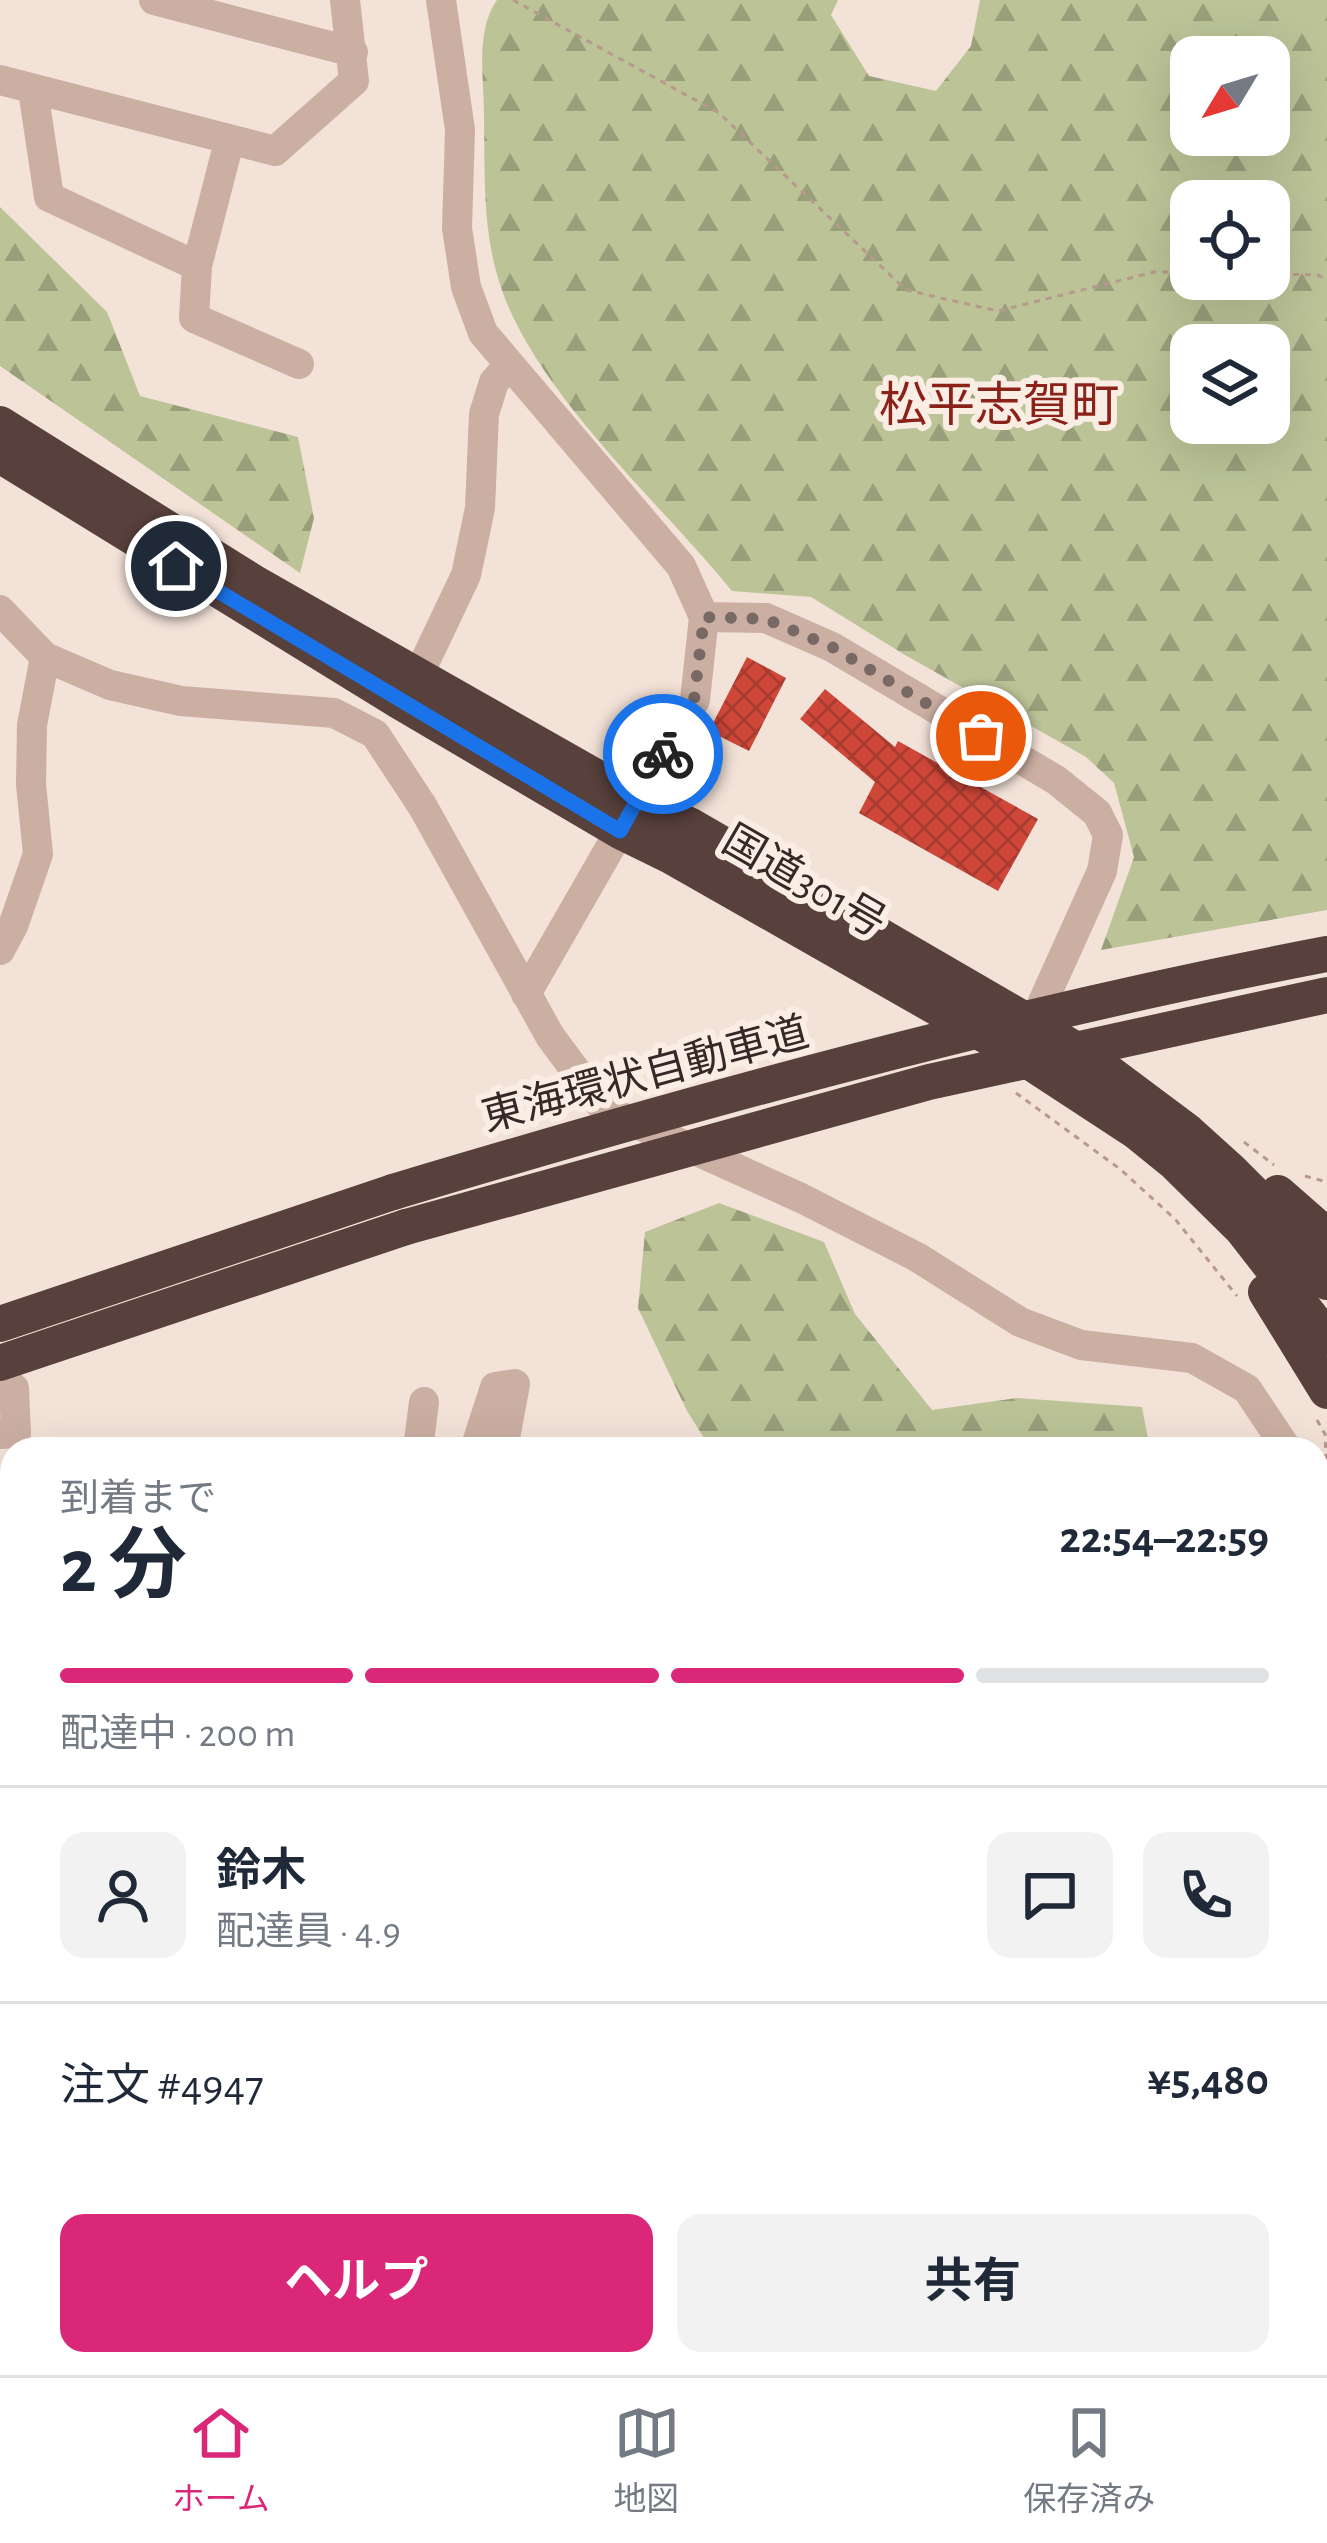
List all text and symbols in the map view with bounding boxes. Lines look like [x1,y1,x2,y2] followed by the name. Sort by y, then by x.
[1170,36,1290,156] north arrow
[1170,36,1290,444] map controls
[1170,180,1290,300] button: locate
[1170,324,1290,444] button: layers
[879,380,1119,431] district label: 松平志賀町
[125,515,227,617] pin
[143,533,209,599] icon: home
[930,685,1032,787] pin
[603,694,723,814] courier
[948,703,1014,769] icon: bag
[630,721,696,787] icon: bike
[716,817,893,945] street label: 国道301号
[477,1009,813,1139] street label: 東海環状自動車道
[60,1480,216,1519] text: 到着まで
[1060,1516,1269,1561] text: 22:54–22:59
[60,1529,187,1607] text: 2 分
[60,1715,295,1754] text: 配達中 · 200 m
[60,1832,186,1958] button: person
[987,1832,1113,1958] button: chat
[1143,1832,1269,1958] button: phone
[216,1849,306,1894] text: 鈴木
[216,1913,401,1952] text: 配達員 · 4.9
[1147,2058,1269,2103] text: ¥5,480
[60,2064,264,2109] text: 注文 #4947
[60,2214,653,2352] button: ヘルプ
[677,2214,1269,2352] button: 共有
[172,2400,270,2521] tab: ホーム
[614,2400,680,2521] tab: 地図
[1023,2400,1155,2521] tab: 保存済み

